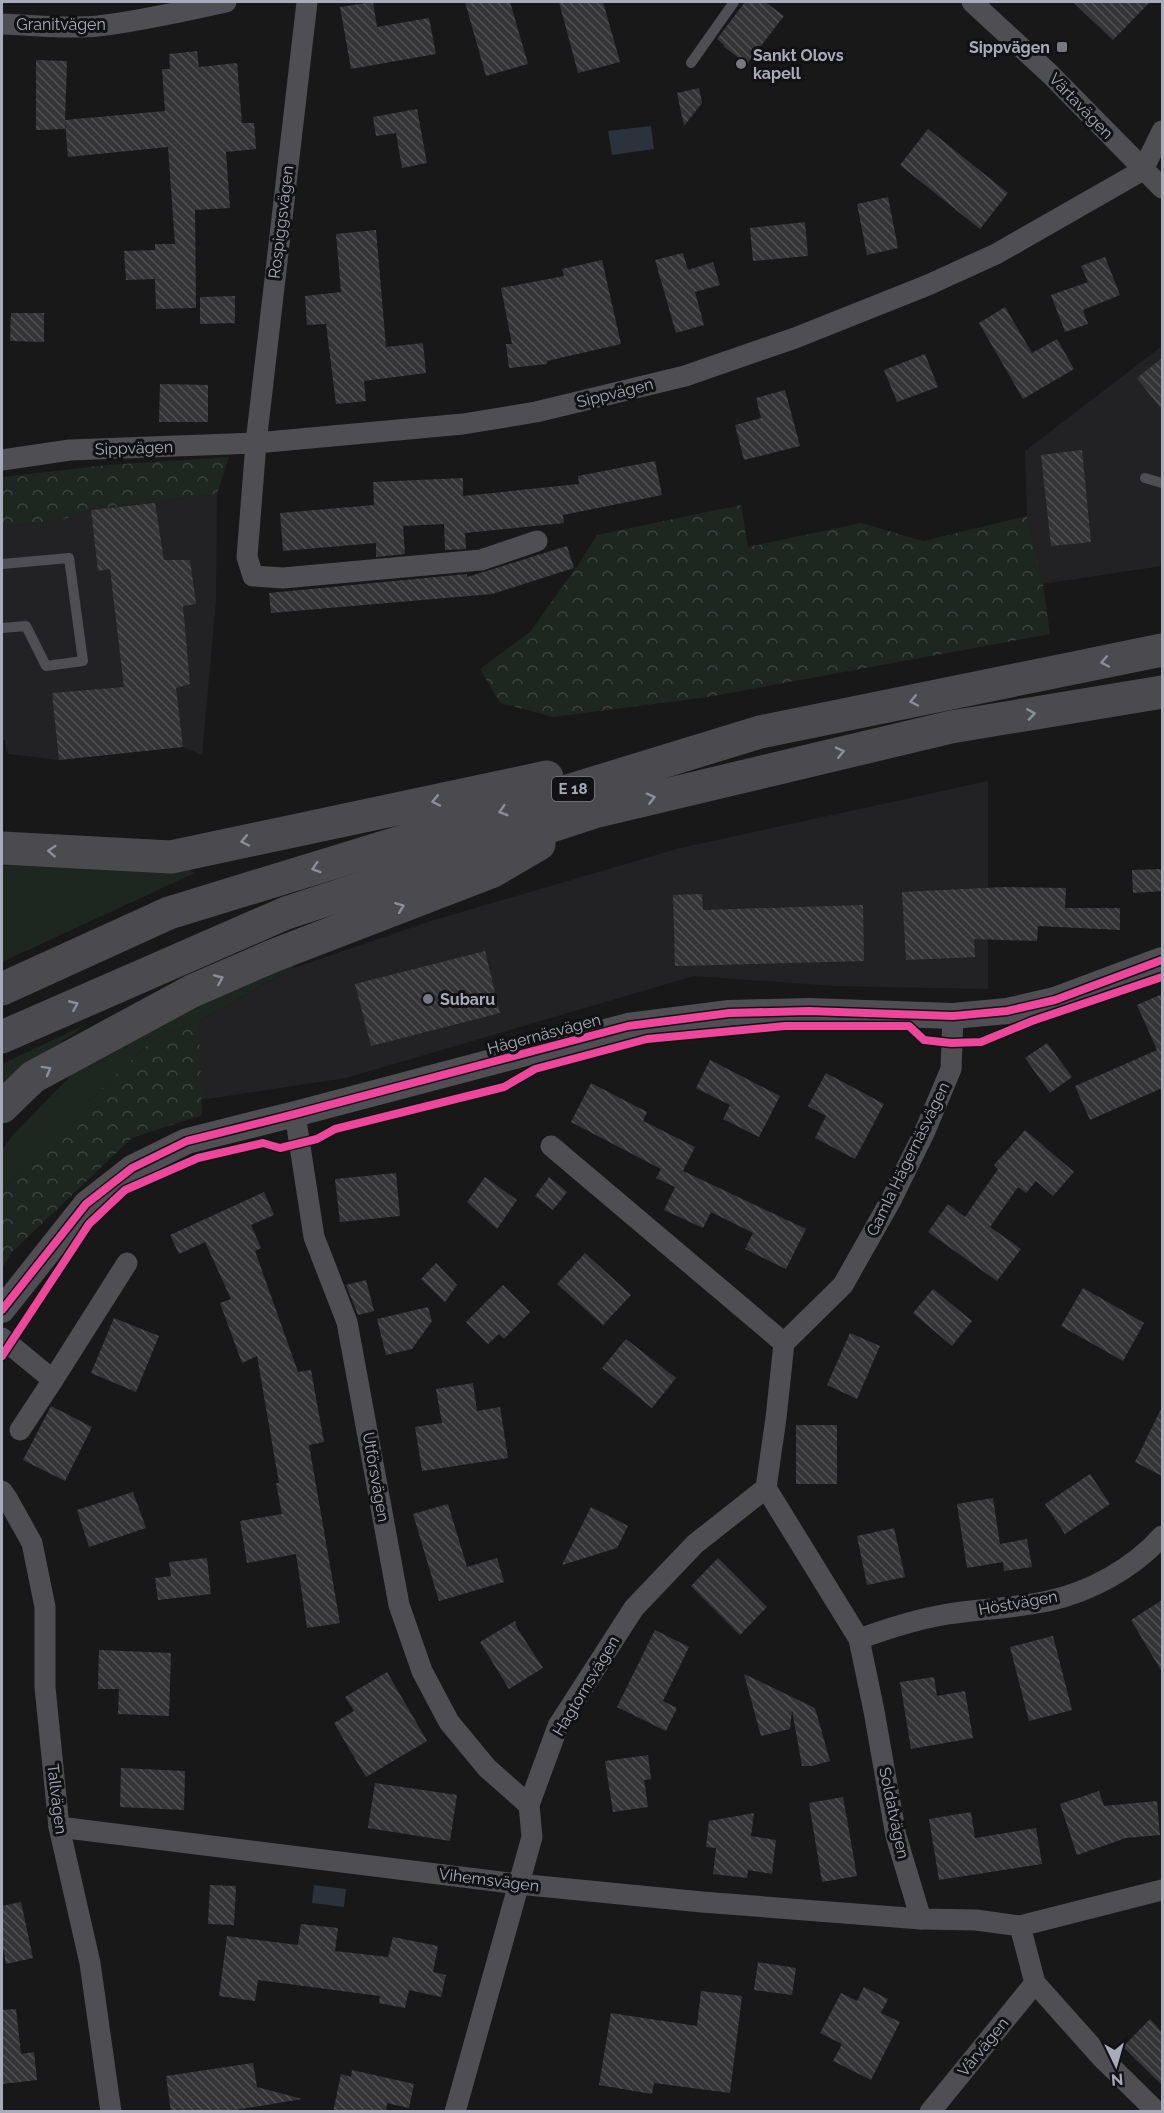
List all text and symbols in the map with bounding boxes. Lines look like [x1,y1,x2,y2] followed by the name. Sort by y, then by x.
[16,15,106,34] street label: Granitvägen
[969,38,1050,57] place label: Sippvägen
[1055,40,1069,54] marker: Sippvägen
[753,46,844,83] place label: Sankt Olovs kapell
[734,57,748,71] marker: Sankt Olovs kapell
[1045,69,1117,143] street label: Värtavägen
[265,164,297,280] street label: Rospiggsvägen
[575,374,655,412] street label: Sippvägen
[95,437,173,459] street label: Sippvägen
[1100,655,1110,668] one-way arrow
[909,694,919,707] one-way arrow
[1027,708,1036,720] one-way arrow
[835,747,845,760] one-way arrow
[552,777,594,801] road number: E 18
[645,792,655,805] one-way arrow
[431,794,441,807] one-way arrow
[498,804,509,816] one-way arrow
[240,834,250,847] one-way arrow
[47,844,56,857] one-way arrow
[312,861,322,873] one-way arrow
[394,902,405,914] one-way arrow
[213,974,224,986] one-way arrow
[440,990,495,1009] place label: Subaru
[421,992,435,1006] marker: Subaru
[68,1000,79,1012] one-way arrow
[485,1010,603,1058] street label: Hägernäsvägen
[40,1066,51,1077] one-way arrow
[862,1079,954,1239] street label: Gamla Hägernäsvägen
[359,1431,393,1523] street label: Utförsvägen
[977,1587,1059,1619] street label: Höstvägen
[549,1633,623,1739] street label: Hagtornsvägen
[43,1763,71,1835] street label: Tallvägen
[875,1765,913,1861] street label: Soldatvägen
[438,1864,540,1896] street label: Vihemsvägen
[954,2014,1012,2080] street label: Vårvägen
[1086,2035,1146,2095] north arrow
[1110,2069,1124,2089] text: N

